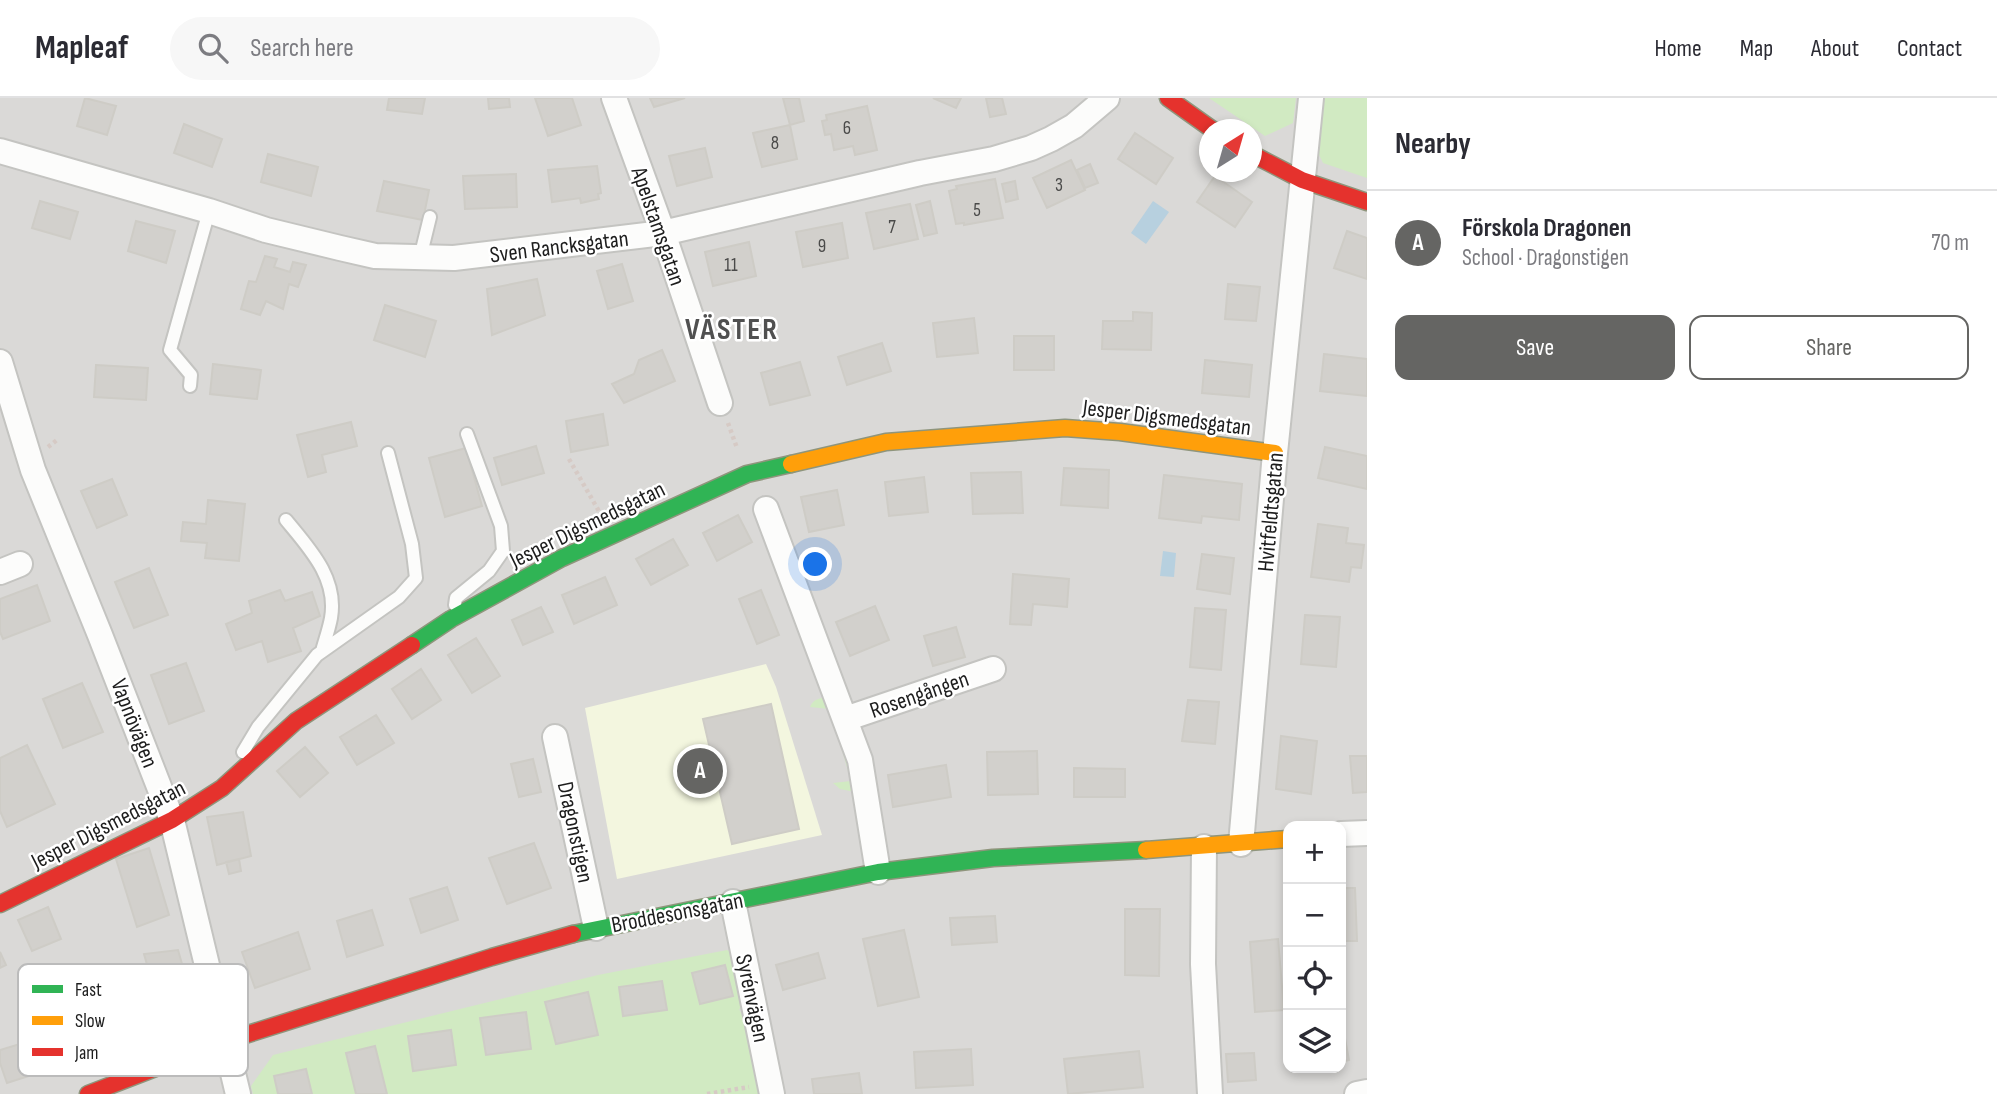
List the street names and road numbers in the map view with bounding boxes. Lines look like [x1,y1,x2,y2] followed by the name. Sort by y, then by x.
[624,162,691,289] street label: Apelstamsgatan
[488,225,630,269] street label: Sven Rancksgatan
[1080,394,1253,442] street label: Jesper Digsmedsgatan
[1252,451,1290,573] street label: Hvitfeldtsgatan
[504,475,670,575] street label: Jesper Digsmedsgatan
[866,665,973,725] street label: Rosengången
[104,675,164,772] street label: Vapnövägen
[26,774,190,876] street label: Jesper Digsmedsgatan
[551,779,599,885] street label: Dragonstigen
[609,886,745,939] street label: Broddesonsgatan
[729,952,775,1045] street label: Syrénvägen

